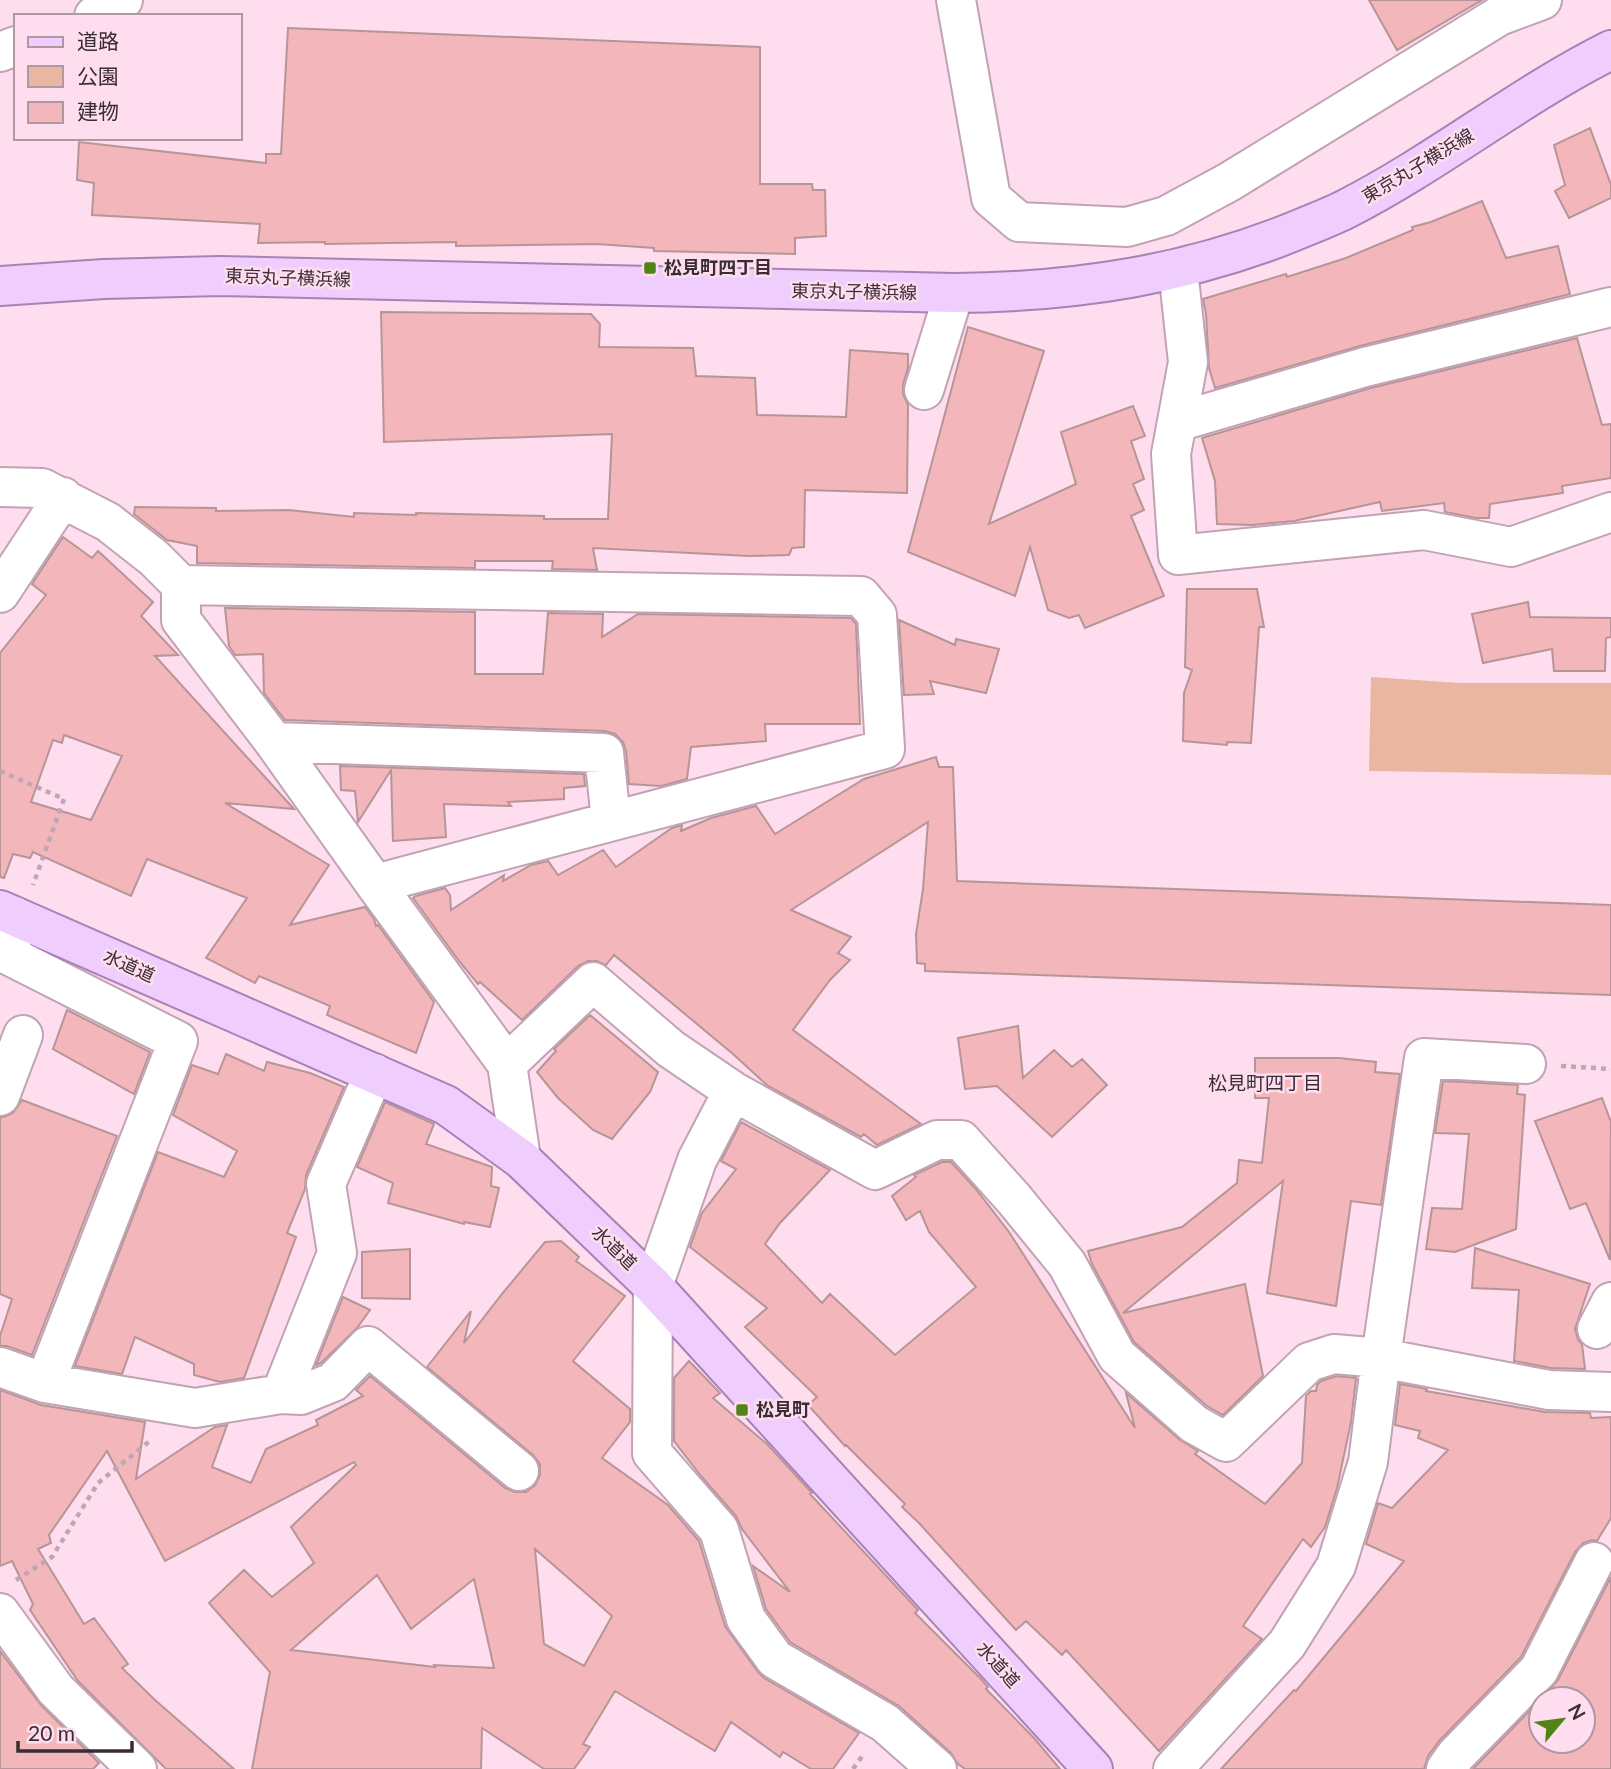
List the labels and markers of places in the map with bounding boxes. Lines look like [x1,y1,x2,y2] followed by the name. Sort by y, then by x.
[664,256,772,278] place label: 松見町四丁目
[642,260,658,276] marker: 松見町四丁目
[756,1398,810,1420] place label: 松見町
[734,1402,750,1418] marker: 松見町

